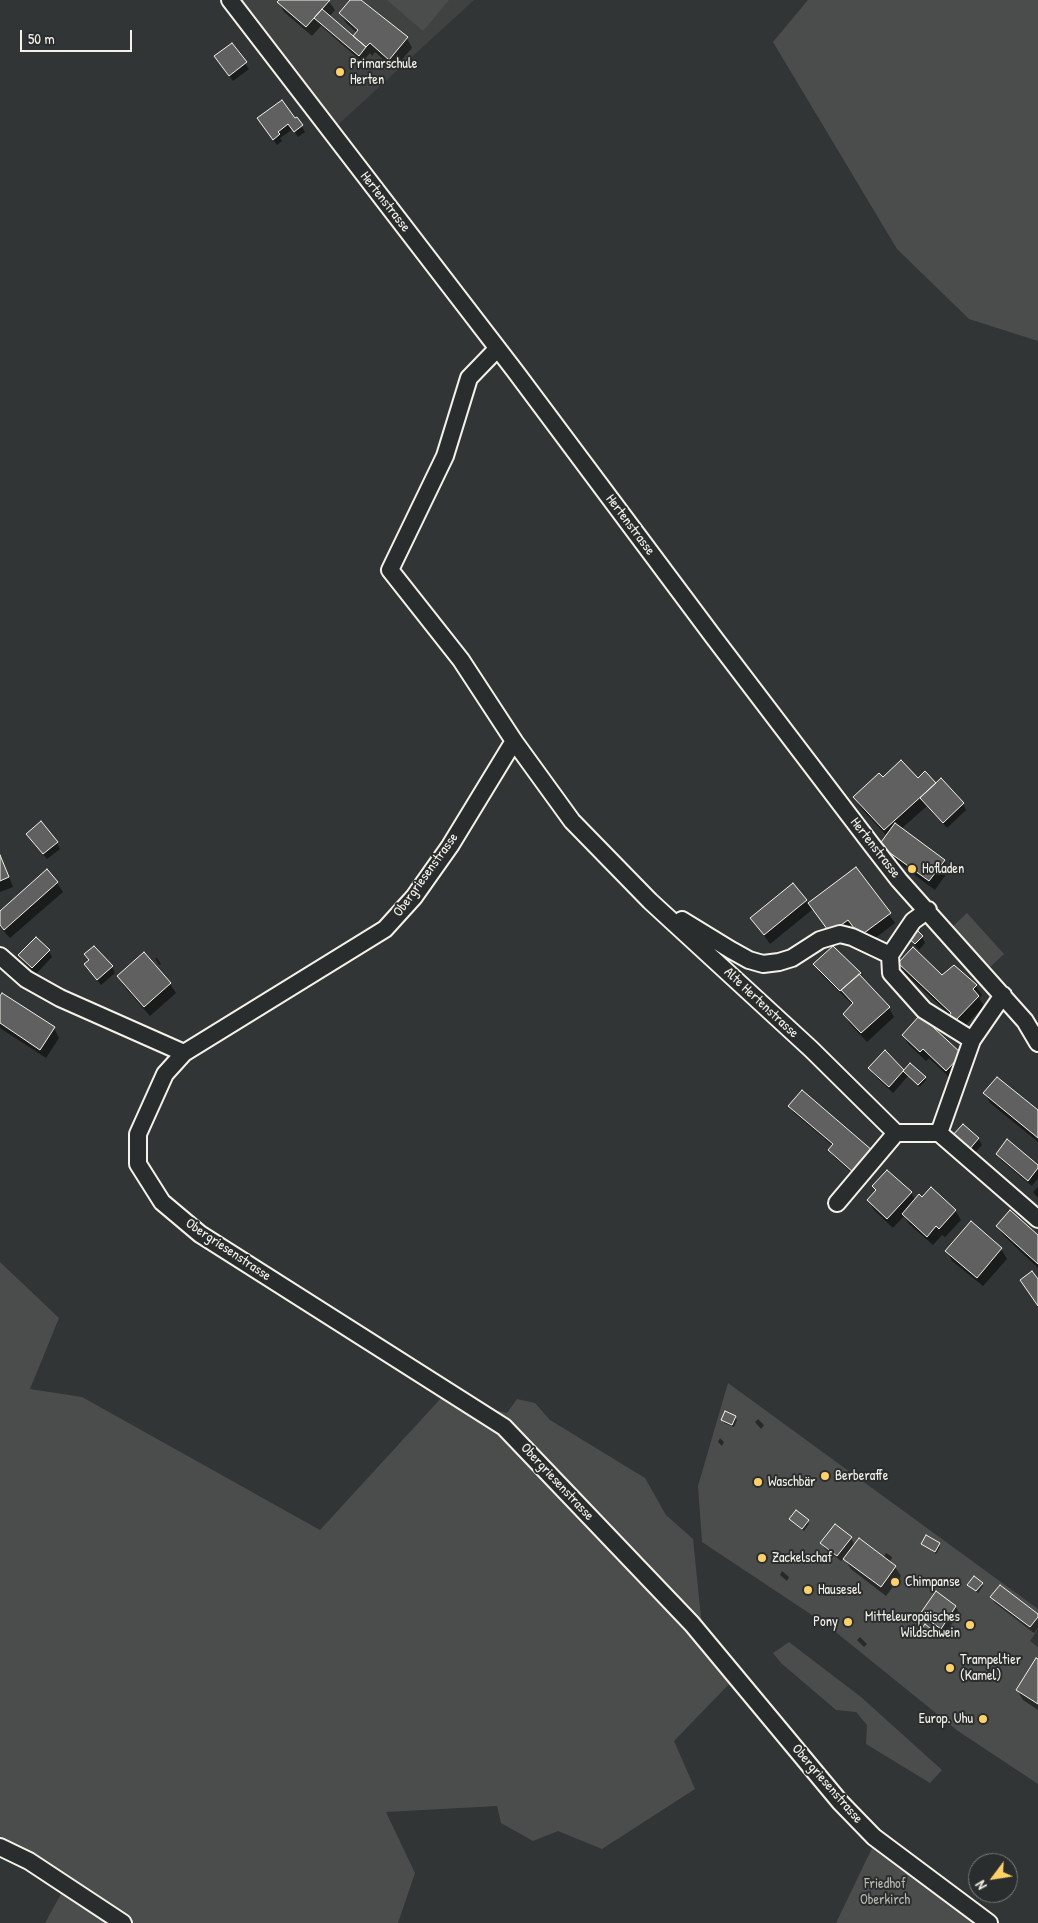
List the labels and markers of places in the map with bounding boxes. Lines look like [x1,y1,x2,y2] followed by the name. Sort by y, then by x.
[350,56,417,88] place label: Primarschule Herten
[334,66,346,78] marker: Primarschule Herten
[922,861,964,877] place label: Hofladen
[906,863,918,875] marker: Hofladen
[835,1468,888,1484] place label: Berberaffe
[819,1470,831,1482] marker: Berberaffe
[768,1474,815,1490] place label: Waschbär
[752,1476,764,1488] marker: Waschbär
[772,1550,832,1566] place label: Zackelschaf
[756,1552,768,1564] marker: Zackelschaf
[905,1574,960,1590] place label: Chimpanse
[889,1576,901,1588] marker: Chimpanse
[818,1582,861,1598] place label: Hausesel
[802,1584,814,1596] marker: Hausesel
[865,1609,960,1641] place label: Mitteleuropäisches Wildschwein
[813,1614,838,1630] place label: Pony
[842,1616,854,1628] marker: Pony
[964,1619,976,1631] marker: Mitteleuropäisches Wildschwein
[960,1652,1021,1684] place label: Trampeltier (Kamel)
[944,1662,956,1674] marker: Trampeltier (Kamel)
[919,1711,973,1727] place label: Europ. Uhu
[977,1713,989,1725] marker: Europ. Uhu

